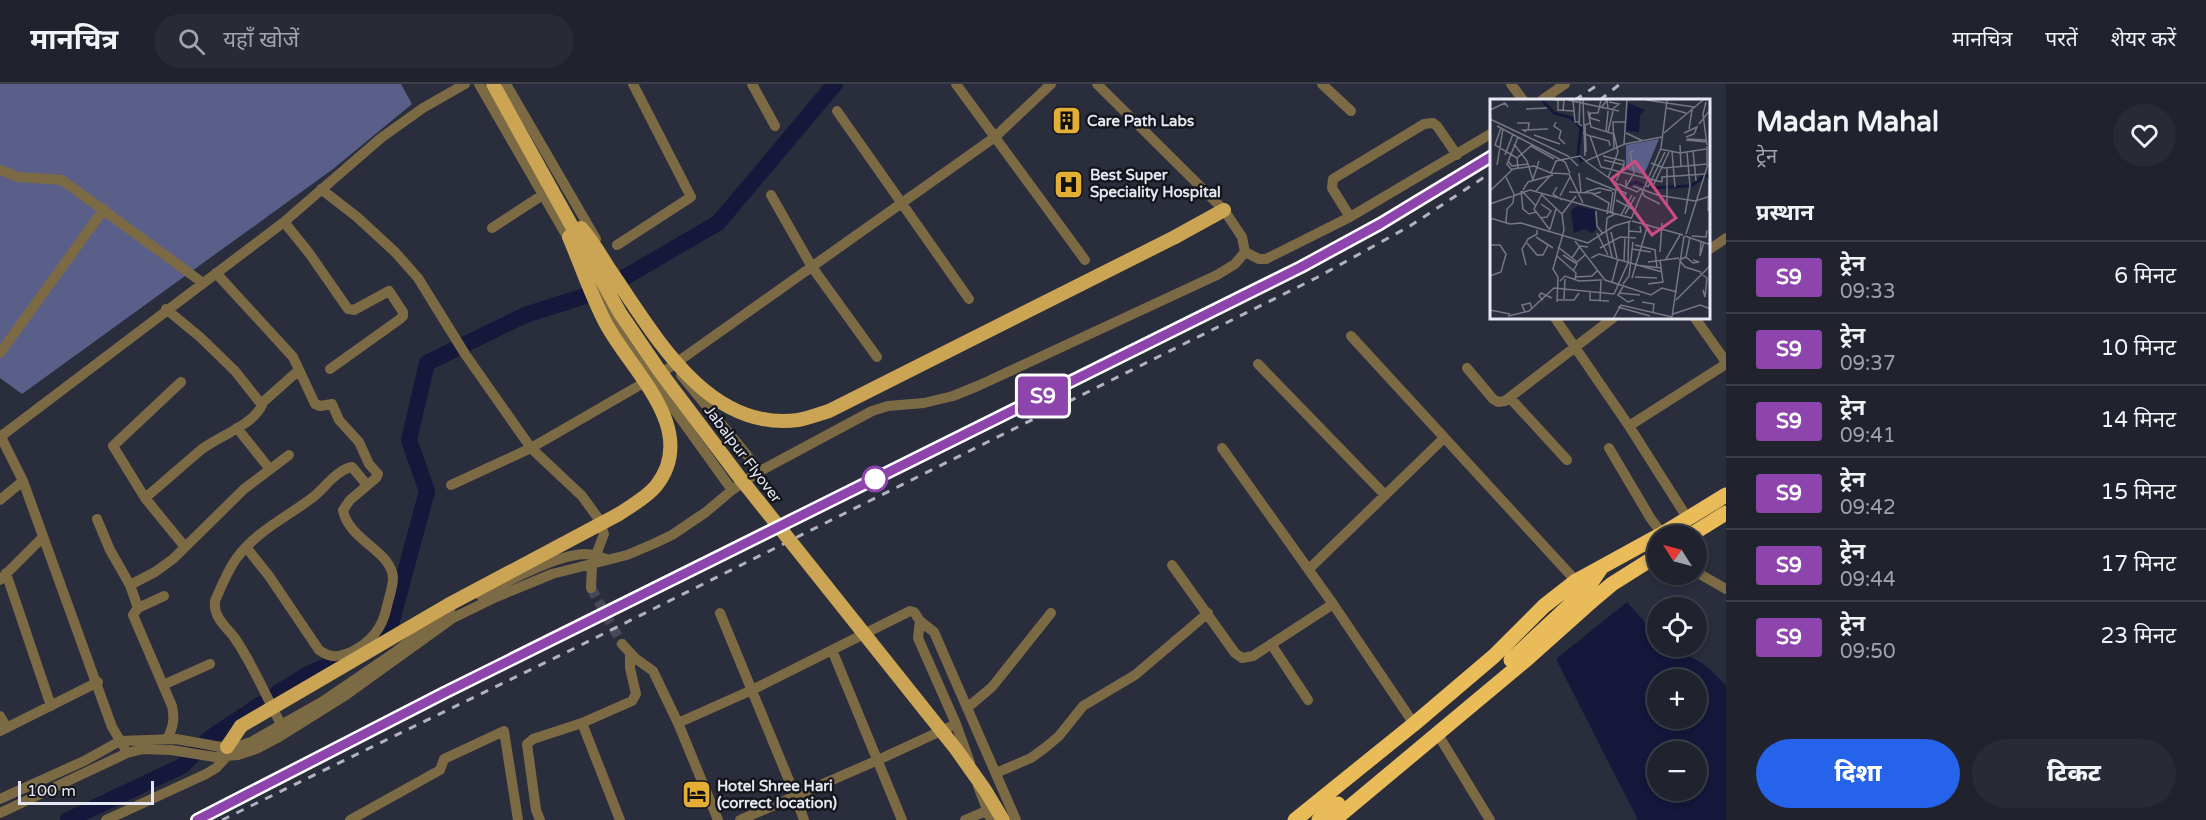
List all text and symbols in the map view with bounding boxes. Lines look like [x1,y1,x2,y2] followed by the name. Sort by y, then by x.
[154,14,574,68] search box
[30,23,118,57] text: मानचित्र
[175,25,208,58] icon: search
[223,27,299,53] text: यहाँ खोजें
[1952,27,2012,52] text: मानचित्र
[2045,27,2078,52] text: परतें
[2111,27,2176,52] text: शेयर करें
[1490,99,1711,320] inset map
[2113,104,2176,167] button: heart
[1050,105,1082,137] building icon: Care Path Labs
[1756,105,1939,139] text: Madan Mahal
[1087,112,1194,130] place label: Care Path Labs
[1756,145,1777,169] text: ट्रेन
[1090,166,1221,202] place label: Best Super Speciality Hospital
[1053,168,1085,200] hospital icon: Best Super Speciality Hospital
[1756,200,1814,226] text: प्रस्थान
[1840,251,1865,277] text: ट्रेन
[2114,263,2176,289] text: 6 मिनट
[1776,265,1802,290] text: S9
[1840,280,1895,304] text: 09:33
[1840,323,1865,349] text: ट्रेन
[2100,335,2176,361] text: 10 मिनट
[1776,337,1802,362] text: S9
[1840,352,1895,376] text: 09:37
[1016,376,1070,416] line badge: S9
[1030,384,1056,409] text: S9
[1840,395,1865,421] text: ट्रेन
[701,402,786,506] street label: Jabalpur Flyover
[2100,407,2176,433] text: 14 मिनट
[1776,409,1802,434] text: S9
[1840,424,1895,448] text: 09:41
[862,466,888,492] unlabelled marker
[1840,467,1865,493] text: ट्रेन
[2100,479,2176,505] text: 15 मिनट
[1776,481,1802,506] text: S9
[1840,496,1895,520] text: 09:42
[1647,525,1707,585] north arrow
[1647,525,1707,801] map controls
[1840,539,1865,565] text: ट्रेन
[2100,551,2176,577] text: 17 मिनट
[1776,553,1802,578] text: S9
[1840,568,1895,592] text: 09:44
[1647,597,1707,657] button: locate
[1840,611,1865,637] text: ट्रेन
[2100,623,2176,649] text: 23 मिनट
[1776,625,1802,650] text: S9
[1840,640,1895,664] text: 09:50
[1647,669,1707,729] button: +
[1756,739,1960,808] button: दिशा
[1972,739,2176,808] button: टिकट
[1647,741,1707,801] button: −
[717,777,837,812] place label: Hotel Shree Hari (correct location)
[18,778,154,806] scale bar
[680,779,712,811] hotel icon: Hotel Shree Hari (correct location)
[27,781,76,801] text: 100 m

